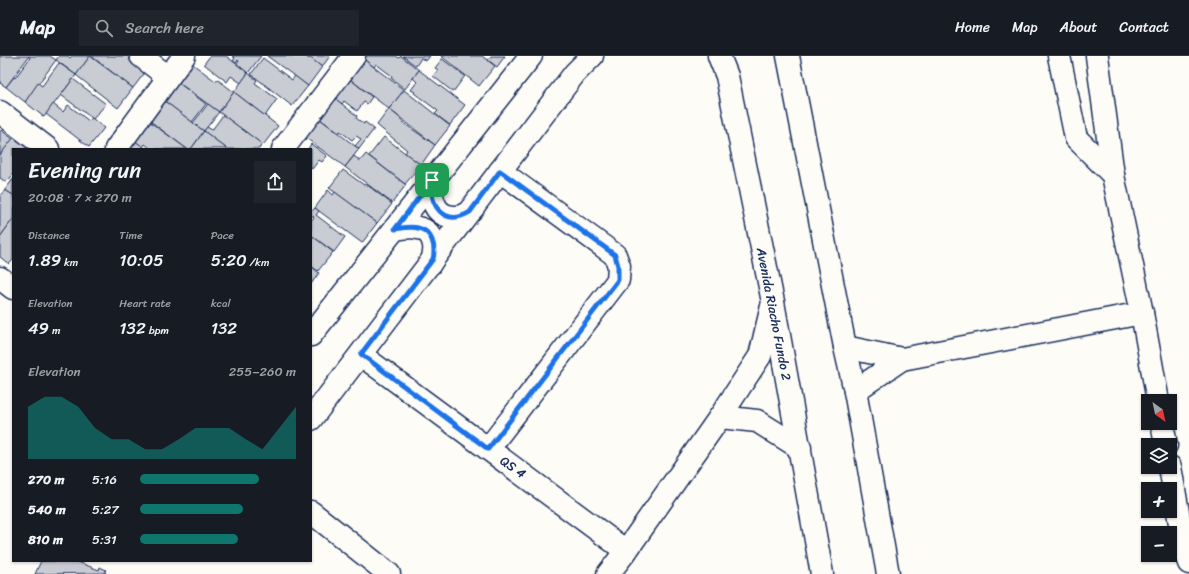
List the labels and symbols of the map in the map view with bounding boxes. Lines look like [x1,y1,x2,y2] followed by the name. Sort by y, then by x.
[415,163,449,197] pin
[750,244,798,383] street label: Avenida Riacho Fundo 2
[1141,394,1177,430] north arrow
[495,449,531,485] street label: QS 4

